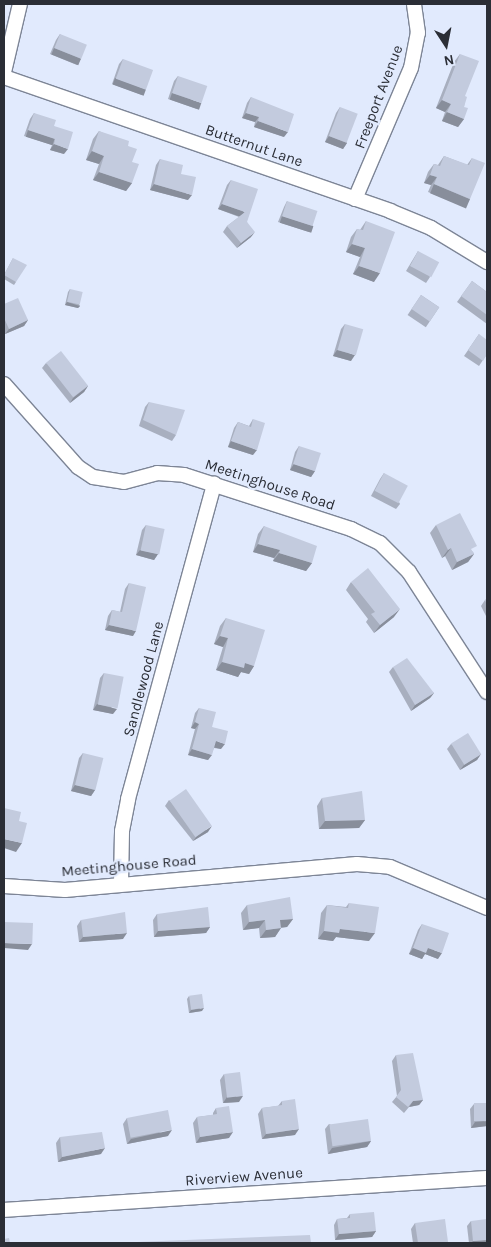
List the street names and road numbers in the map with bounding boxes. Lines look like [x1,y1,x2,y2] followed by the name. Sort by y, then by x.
[351,43,407,151] street label: Freeport Avenue
[203,121,305,171] street label: Butternut Lane
[203,455,337,515] street label: Meetinghouse Road
[120,619,168,739] street label: Sandlewood Lane
[61,851,197,881] street label: Meetinghouse Road
[185,1164,303,1190] street label: Riverview Avenue

